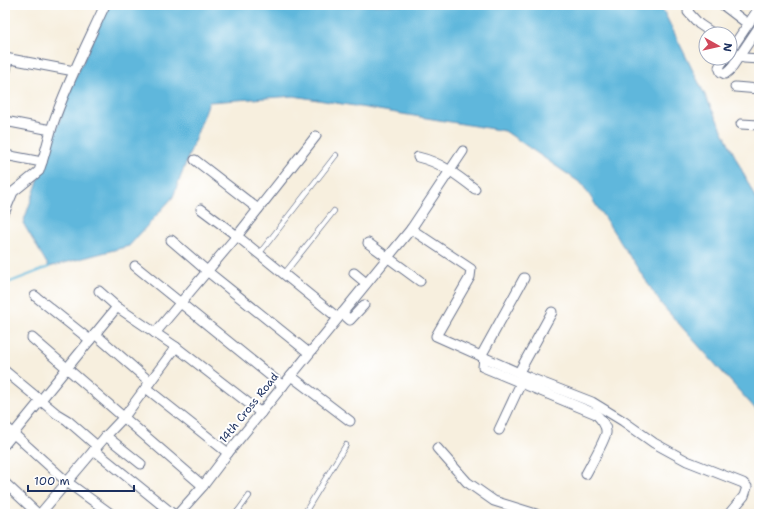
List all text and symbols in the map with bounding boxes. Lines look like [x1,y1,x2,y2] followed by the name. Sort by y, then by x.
[698,26,738,66] north arrow
[719,42,735,53] text: N
[216,370,282,446] street label: 14th Cross Road
[28,467,134,493] scale bar
[34,473,70,489] text: 100 m

